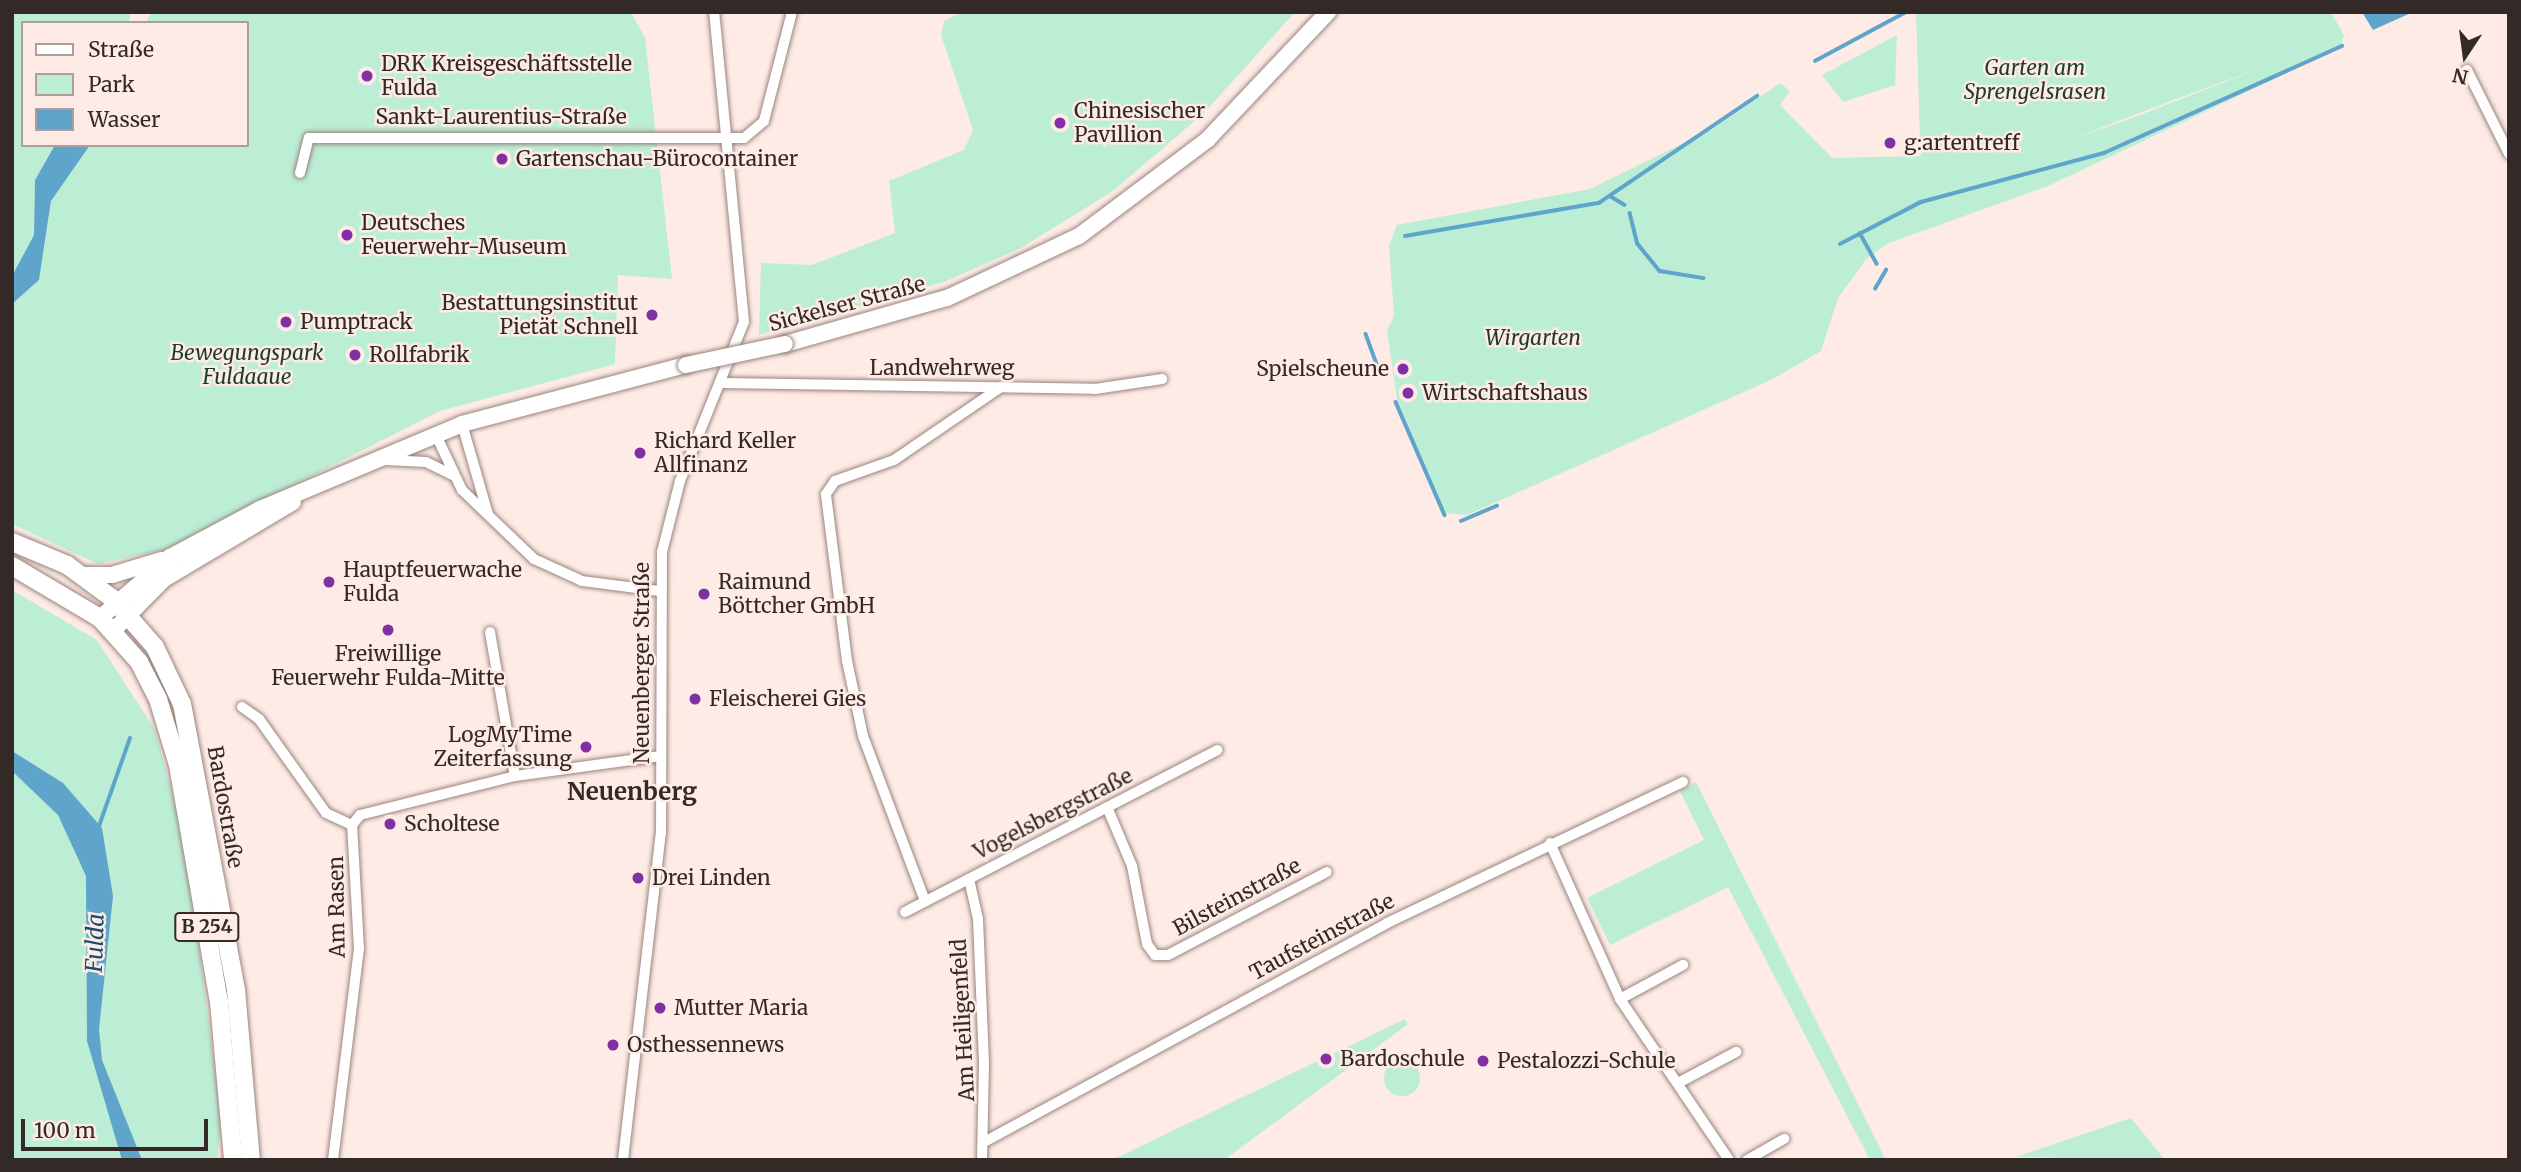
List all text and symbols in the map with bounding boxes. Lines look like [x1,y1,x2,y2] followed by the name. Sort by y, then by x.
[21,21,248,147] legend
[2430,21,2500,91] north arrow
[88,36,154,63] text: Straße
[381,51,632,101] place label: DRK Kreisgeschäftsstelle Fulda
[1964,55,2106,105] park label: Garten am Sprengelsrasen
[2450,63,2470,90] text: N
[359,68,375,84] marker: DRK Kreisgeschäftsstelle Fulda
[88,71,135,98] text: Park
[1074,98,1205,148] place label: Chinesischer Pavillion
[375,104,627,130] street label: Sankt-Laurentius-Straße
[88,106,160,133] text: Wasser
[1052,115,1068,131] marker: Chinesischer Pavillion
[1904,130,2020,156] place label: g:artentreff
[1882,135,1898,151] marker: g:artentreff
[516,146,798,172] place label: Gartenschau-Bürocontainer
[494,151,510,167] marker: Gartenschau-Bürocontainer
[361,210,567,260] place label: Deutsches Feuerwehr-Museum
[339,227,355,243] marker: Deutsches Feuerwehr-Museum
[766,271,928,337] street label: Sickelser Straße
[441,290,638,340] place label: Bestattungsinstitut Pietät Schnell
[644,307,660,323] marker: Bestattungsinstitut Pietät Schnell
[300,309,413,335] place label: Pumptrack
[278,314,294,330] marker: Pumptrack
[1485,325,1581,351] park label: Wirgarten
[170,340,324,390] park label: Bewegungspark Fuldaaue
[369,342,470,368] place label: Rollfabrik
[347,347,363,363] marker: Rollfabrik
[869,355,1015,381] street label: Landwehrweg
[1256,356,1389,382] place label: Spielscheune
[1395,361,1411,377] marker: Spielscheune
[1422,380,1588,406] place label: Wirtschaftshaus
[1400,385,1416,401] marker: Wirtschaftshaus
[654,428,796,478] place label: Richard Keller Allfinanz
[632,445,648,461] marker: Richard Keller Allfinanz
[343,557,522,607] place label: Hauptfeuerwache Fulda
[629,562,655,764] street label: Neuenberger Straße
[718,569,875,619] place label: Raimund Böttcher GmbH
[321,574,337,590] marker: Hauptfeuerwache Fulda
[696,586,712,602] marker: Raimund Böttcher GmbH
[380,622,396,638] marker: Freiwillige Feuerwehr Fulda-Mitte
[271,641,505,691] place label: Freiwillige Feuerwehr Fulda-Mitte
[709,686,866,712] place label: Fleischerei Gies
[687,691,703,707] marker: Fleischerei Gies
[434,722,572,772] place label: LogMyTime Zeiterfassung
[578,739,594,755] marker: LogMyTime Zeiterfassung
[202,744,248,870] street label: Bardostraße
[969,763,1137,865] street label: Vogelsbergstraße
[567,778,697,806] district label: Neuenberg
[404,811,499,837] place label: Scholtese
[382,816,398,832] marker: Scholtese
[1169,853,1305,941] street label: Bilsteinstraße
[324,856,350,958] street label: Am Rasen
[652,865,771,891] place label: Drei Linden
[630,870,646,886] marker: Drei Linden
[1246,888,1398,986] street label: Taufsteinstraße
[174,911,240,942] road number: B 254
[80,913,110,973] water label: Fulda
[946,938,980,1102] street label: Am Heiligenfeld
[674,995,808,1021] place label: Mutter Maria
[652,1000,668,1016] marker: Mutter Maria
[627,1032,784,1058] place label: Osthessennews
[605,1037,621,1053] marker: Osthessennews
[1340,1046,1464,1072] place label: Bardoschule
[1497,1048,1675,1074] place label: Pestalozzi-Schule
[1318,1051,1334,1067] marker: Bardoschule
[1475,1053,1491,1069] marker: Pestalozzi-Schule
[24,1106,212,1150] scale bar
[34,1117,96,1144] text: 100 m

